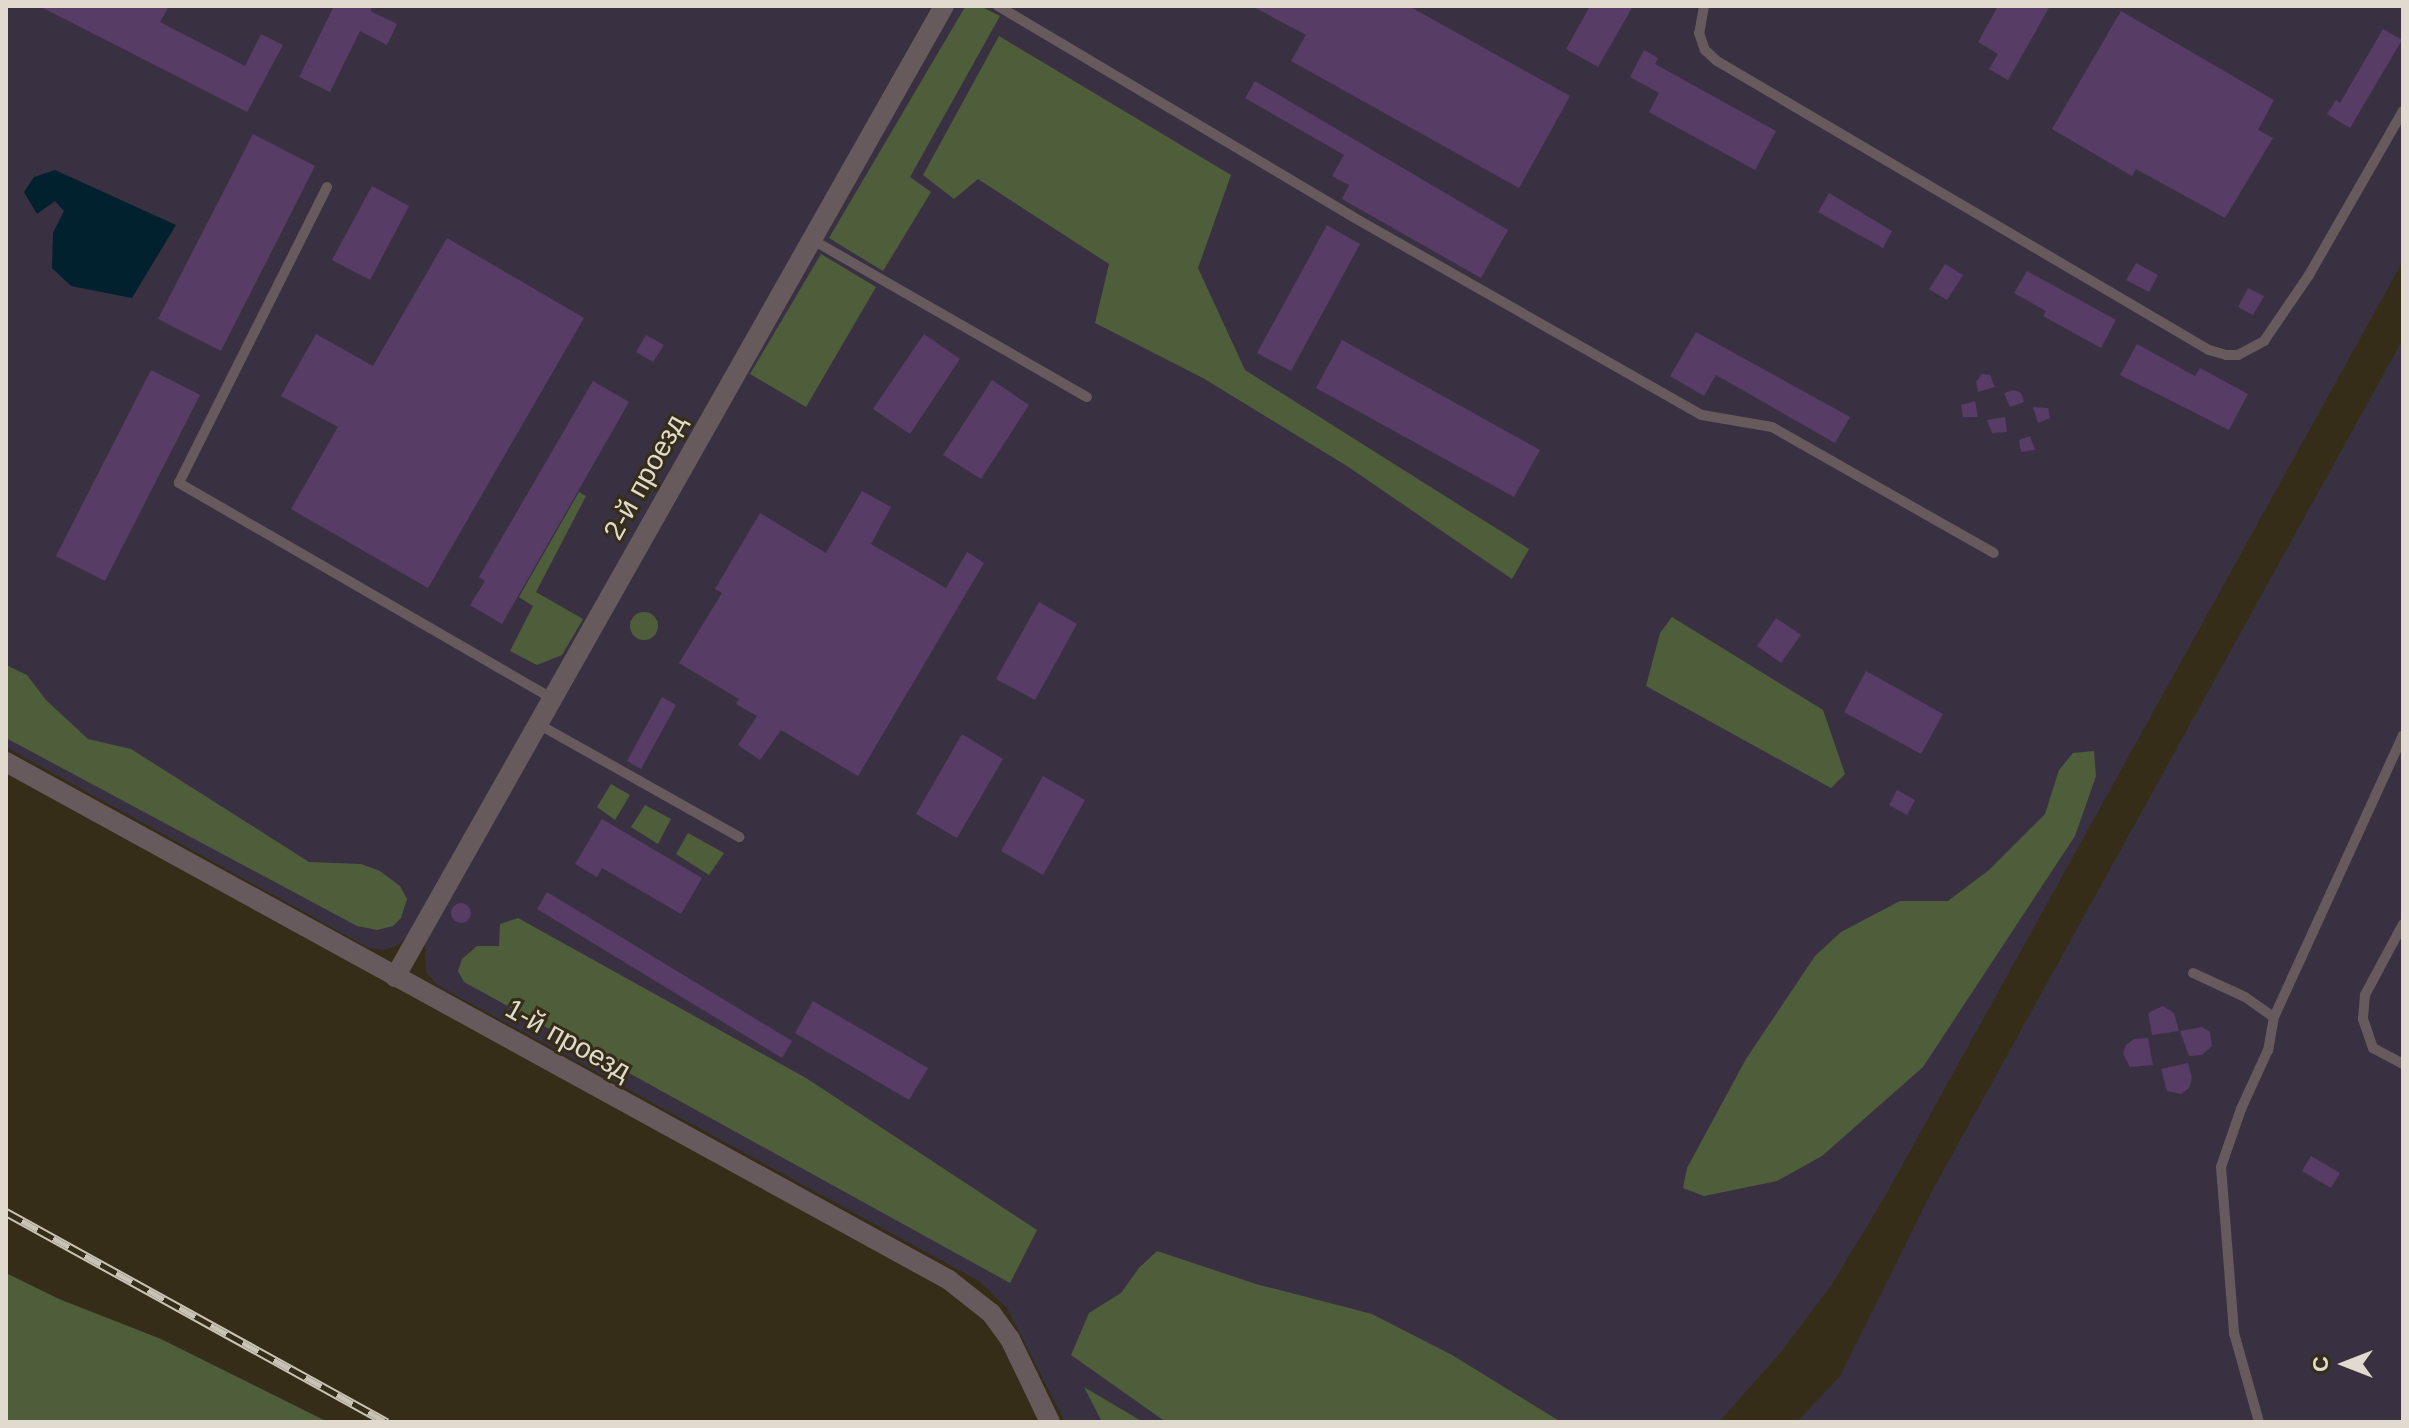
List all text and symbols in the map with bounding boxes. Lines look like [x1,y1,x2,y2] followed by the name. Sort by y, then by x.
[597,408,693,546] street label: 2-й проезд
[499,992,637,1088] street label: 1-й проезд
[2305,1324,2385,1404] north arrow
[2308,1356,2333,1372] text: С

